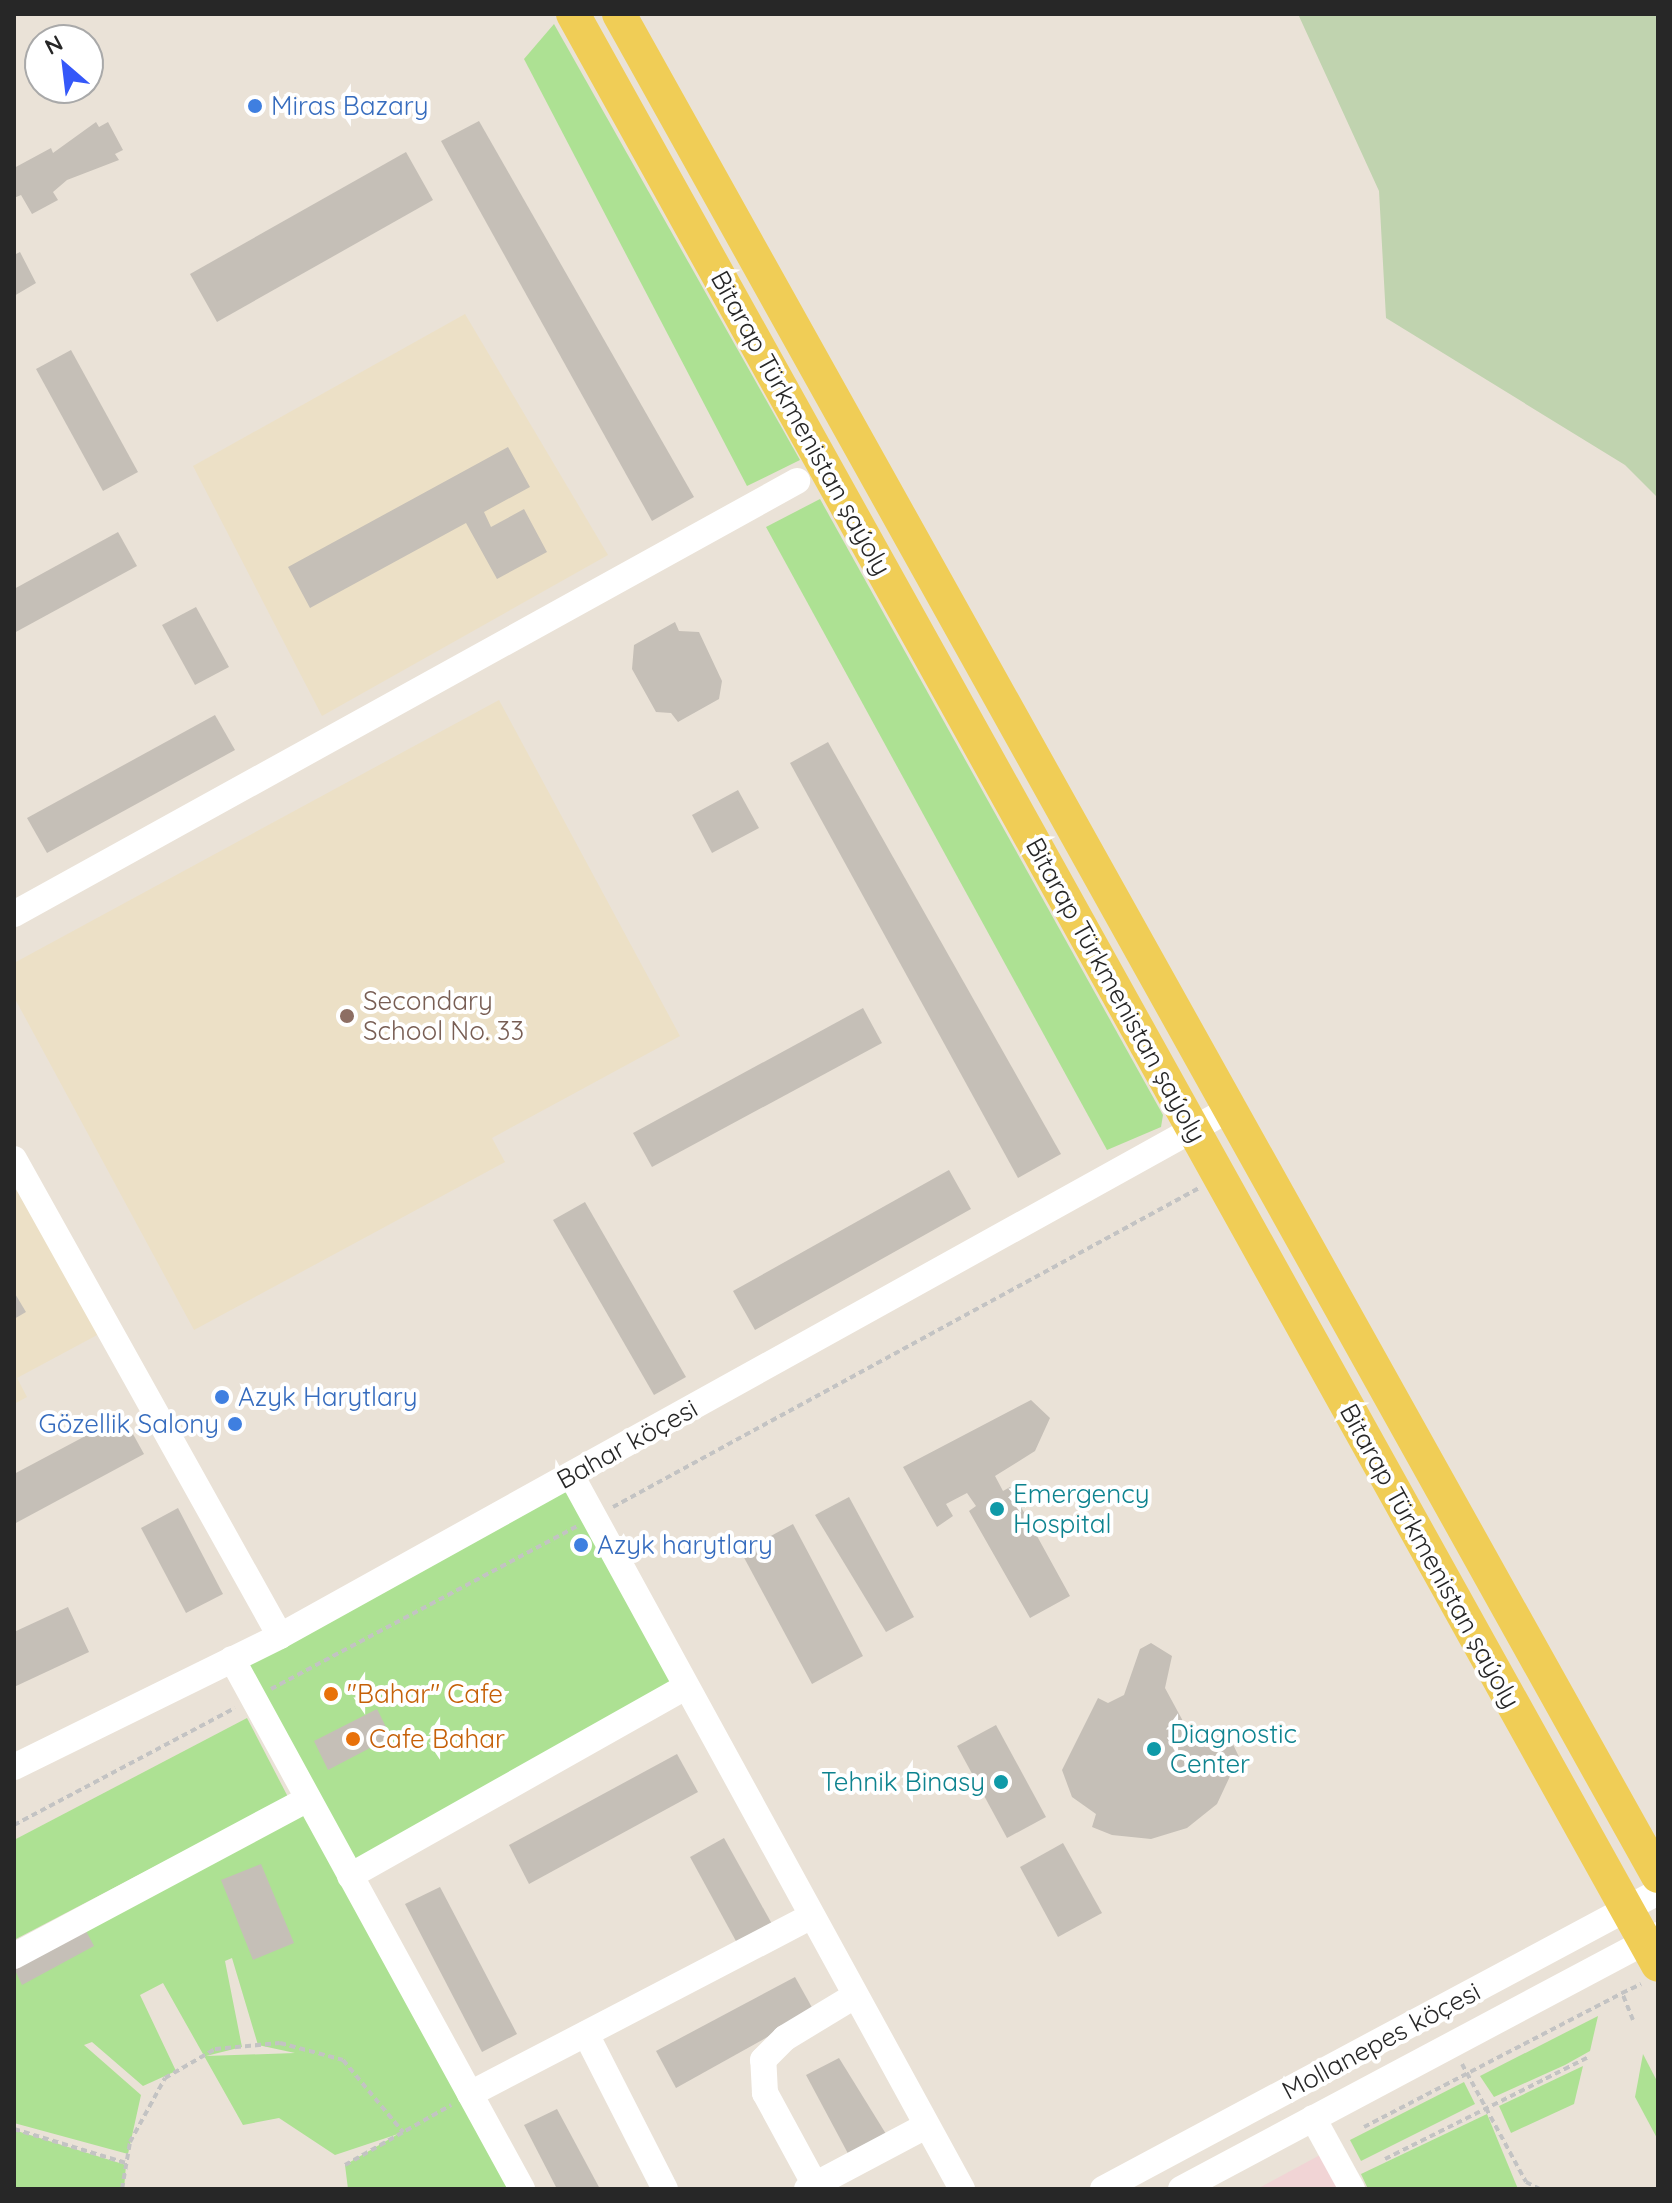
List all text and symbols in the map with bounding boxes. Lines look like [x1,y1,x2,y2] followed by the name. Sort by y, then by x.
[24,24,104,104] north arrow
[40,28,67,61] text: N
[271,90,428,122] place label: Miras Bazary
[246,97,264,115] marker: Miras Bazary
[704,265,898,581] street label: Bitarap Türkmenistan şaýoly
[1019,832,1213,1148] street label: Bitarap Türkmenistan şaýoly
[363,985,524,1046] place label: Secondary School No. 33
[338,1007,356,1025] marker: Secondary School No. 33
[238,1381,418,1413] place label: Azyk Harytlary
[213,1388,231,1406] marker: Azyk Harytlary
[551,1393,703,1495] street label: Bahar köçesi
[1333,1398,1527,1714] street label: Bitarap Türkmenistan şaýoly
[39,1408,219,1440] place label: Gözellik Salony
[226,1415,244,1433] marker: Gözellik Salony
[1013,1478,1149,1540] place label: Emergency Hospital
[988,1500,1006,1518] marker: Emergency Hospital
[597,1529,773,1561] place label: Azyk harytlary
[572,1536,590,1554] marker: Azyk harytlary
[347,1678,503,1710] place label: "Bahar" Cafe
[322,1685,340,1703] marker: "Bahar" Cafe
[1170,1718,1297,1780] place label: Diagnostic Center
[369,1723,505,1755] place label: Cafe Bahar
[344,1730,362,1748] marker: Cafe Bahar
[1145,1740,1163,1758] marker: Diagnostic Center
[821,1766,985,1798] place label: Tehnik Binasy
[992,1773,1010,1791] marker: Tehnik Binasy
[1277,1976,1485,2106] street label: Mollanepes köçesi

